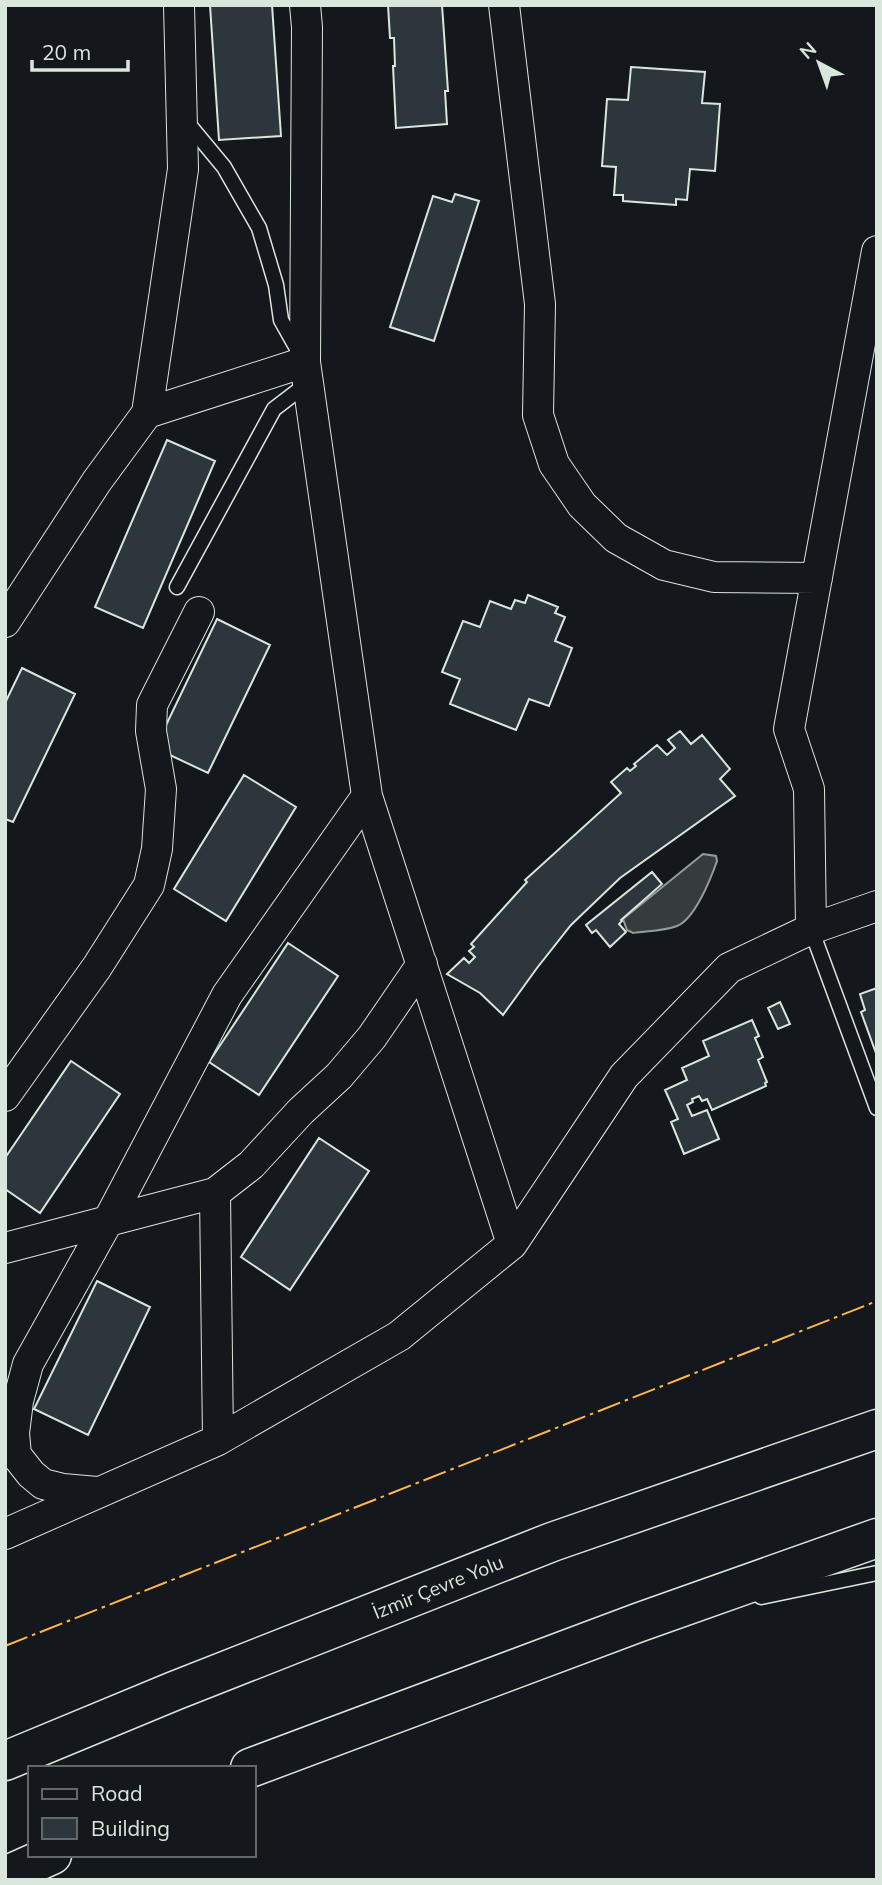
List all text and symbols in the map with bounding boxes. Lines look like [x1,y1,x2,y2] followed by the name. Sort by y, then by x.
[32,28,128,72] scale bar
[784,28,854,98] north arrow
[795,36,821,64] text: N
[42,39,91,65] text: 20 m
[369,1550,507,1624] street label: İzmir Çevre Yolu
[28,1766,256,1857] legend
[91,1780,142,1806] text: Road
[91,1815,170,1841] text: Building

